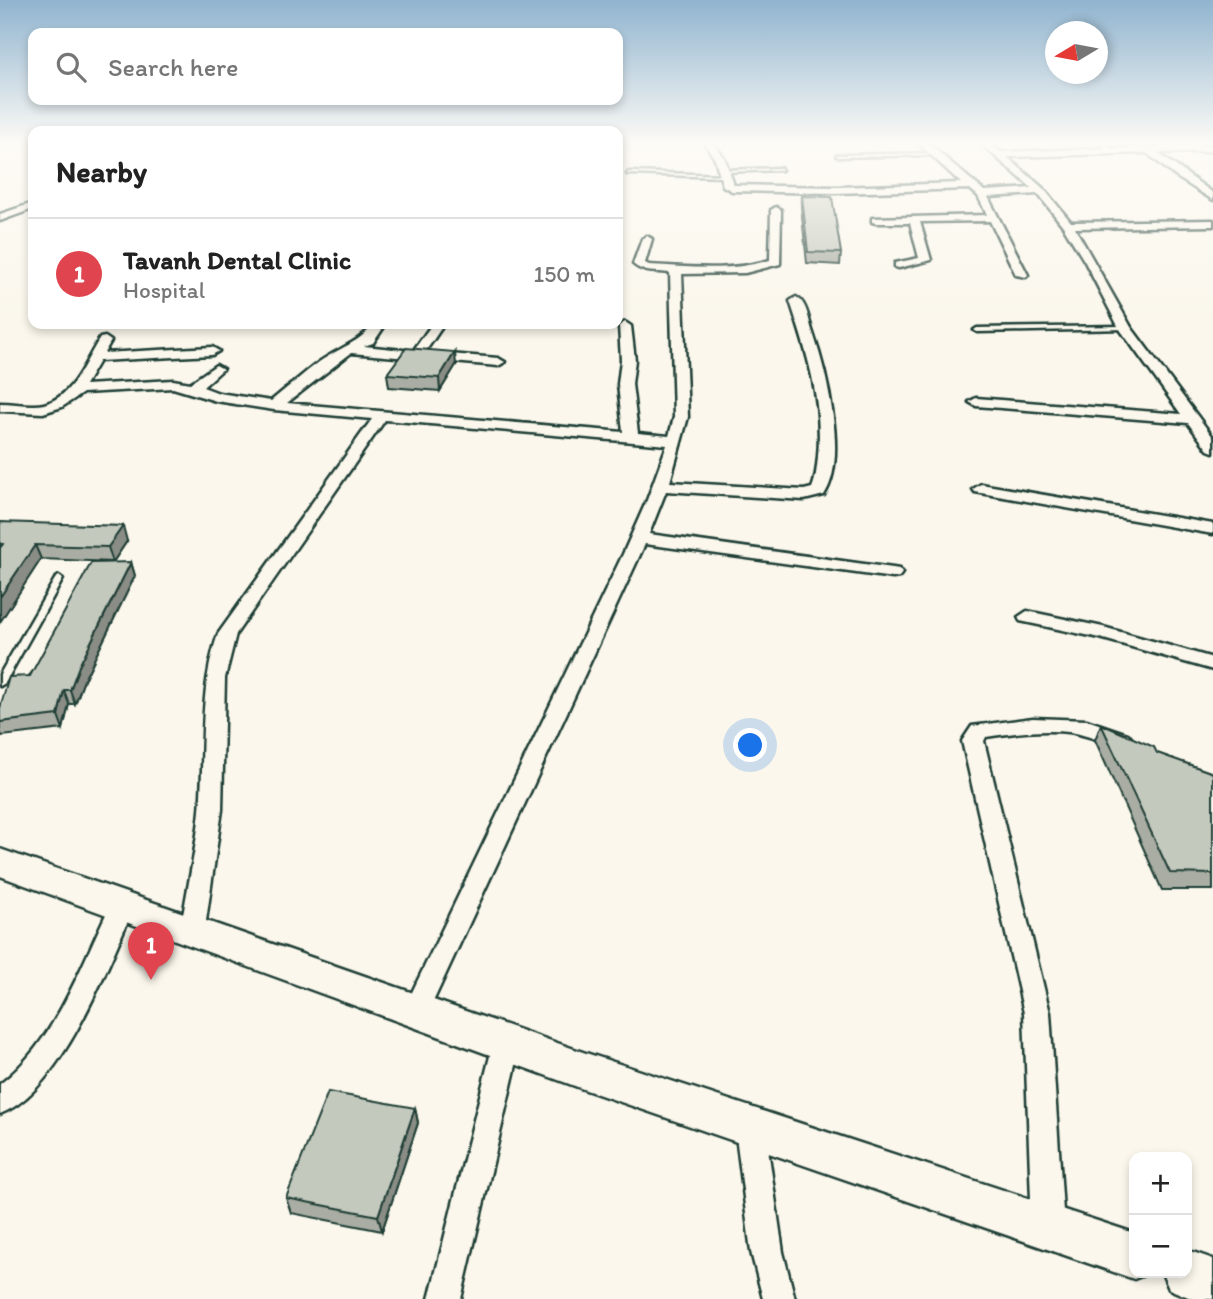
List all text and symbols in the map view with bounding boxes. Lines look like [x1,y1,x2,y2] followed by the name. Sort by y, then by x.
[1045,21,1108,84] north arrow
[28,28,623,105] search box
[52,48,90,86] icon: search
[108,51,238,83] text: Search here
[56,153,147,190] text: Nearby
[123,244,351,276] text: Tavanh Dental Clinic
[74,260,84,288] text: 1
[534,260,595,288] text: 150 m
[123,276,205,304] text: Hospital
[733,728,767,762] your location
[128,922,174,980] pin: 1
[1129,1152,1192,1278] map controls
[1129,1152,1192,1215] button: +
[1129,1215,1192,1278] button: −

